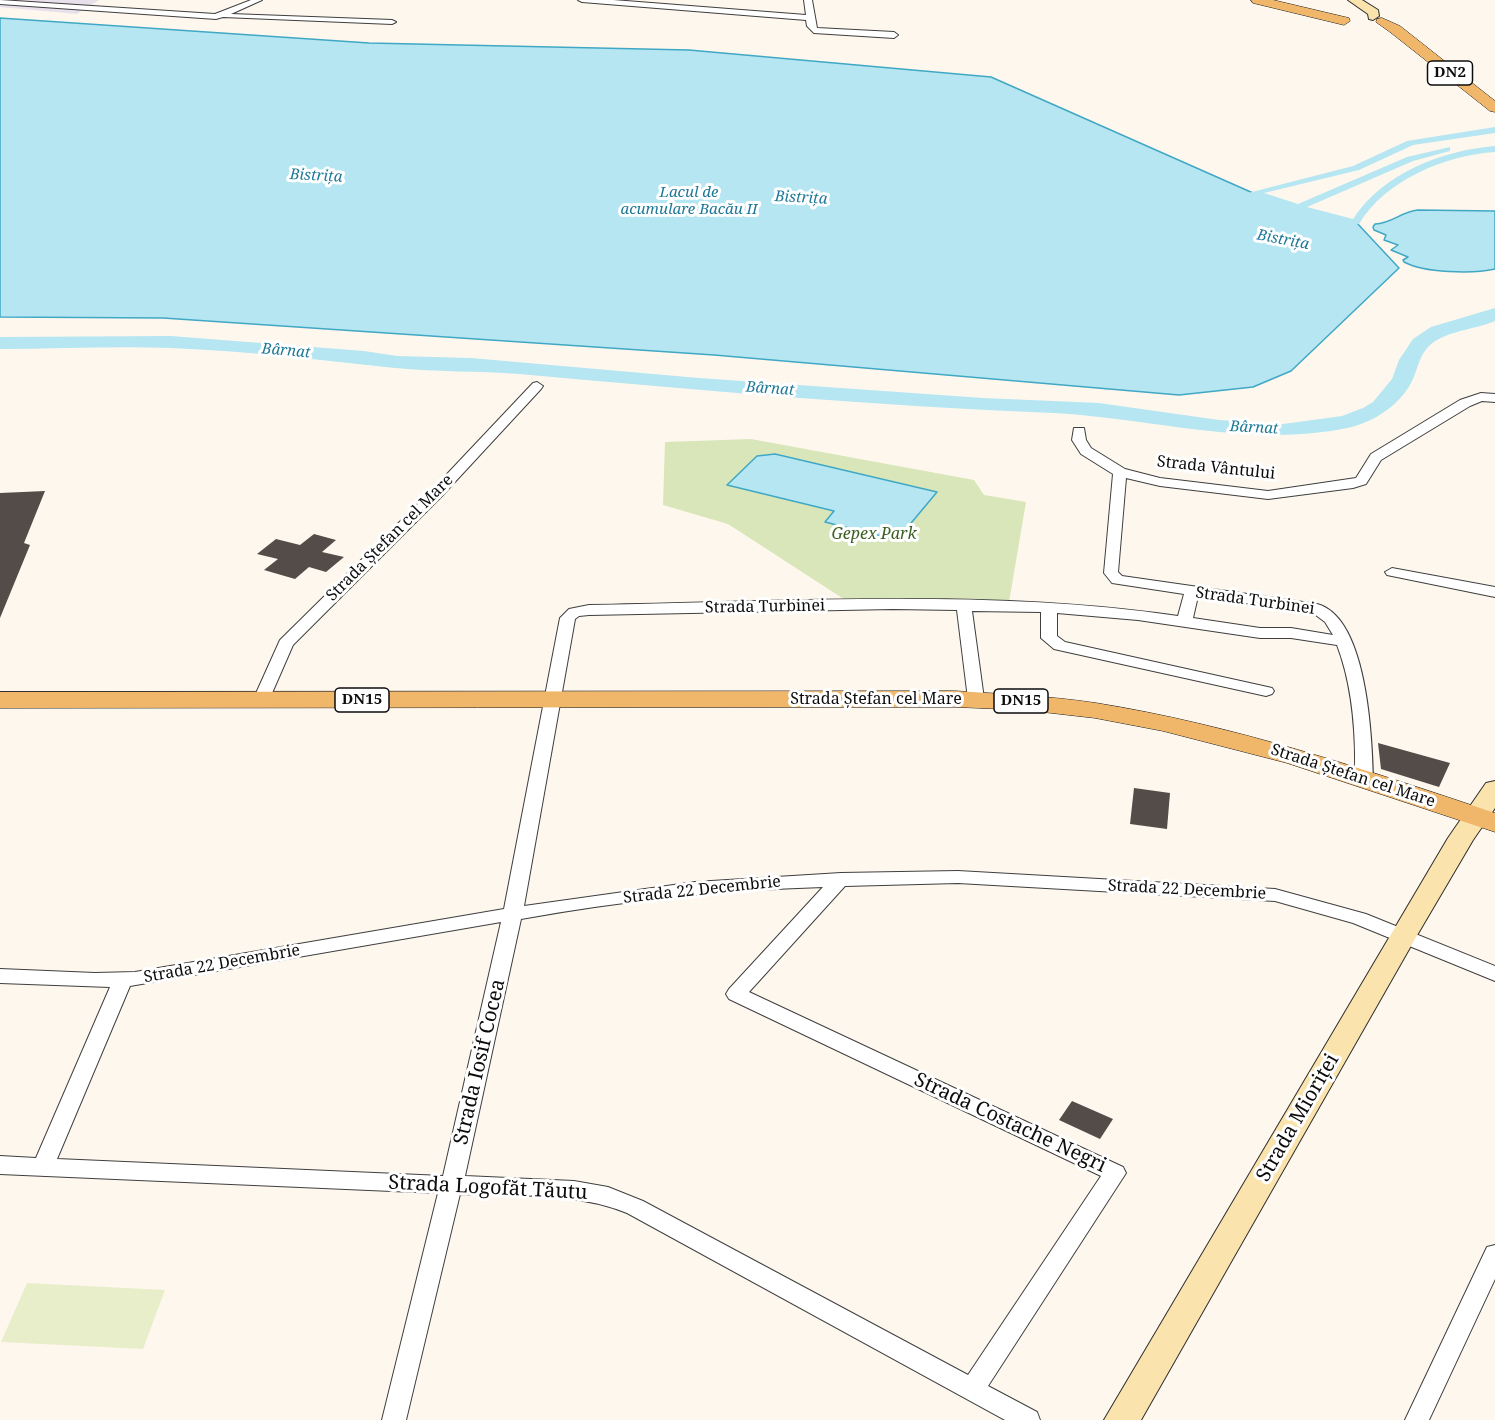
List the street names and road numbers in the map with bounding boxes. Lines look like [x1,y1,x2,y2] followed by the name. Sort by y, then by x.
[1428,61,1472,85] road number: DN2
[1156,452,1276,484] street label: Strada Vântului
[323,471,457,605] street label: Strada Ștefan cel Mare
[1194,583,1316,619] street label: Strada Turbinei
[705,596,825,618] street label: Strada Turbinei
[335,688,389,712] road number: DN15
[790,689,962,709] street label: Strada Ștefan cel Mare
[994,689,1048,713] road number: DN15
[1268,740,1438,812] street label: Strada Ștefan cel Mare
[622,872,782,908] street label: Strada 22 Decembrie
[1107,876,1267,904] street label: Strada 22 Decembrie
[142,941,302,987] street label: Strada 22 Decembrie
[449,977,511,1147] street label: Strada Iosif Cocea
[1252,1050,1344,1186] street label: Strada Mioriței
[910,1068,1110,1178] street label: Strada Costache Negri
[388,1171,588,1205] street label: Strada Logofăt Tăutu

